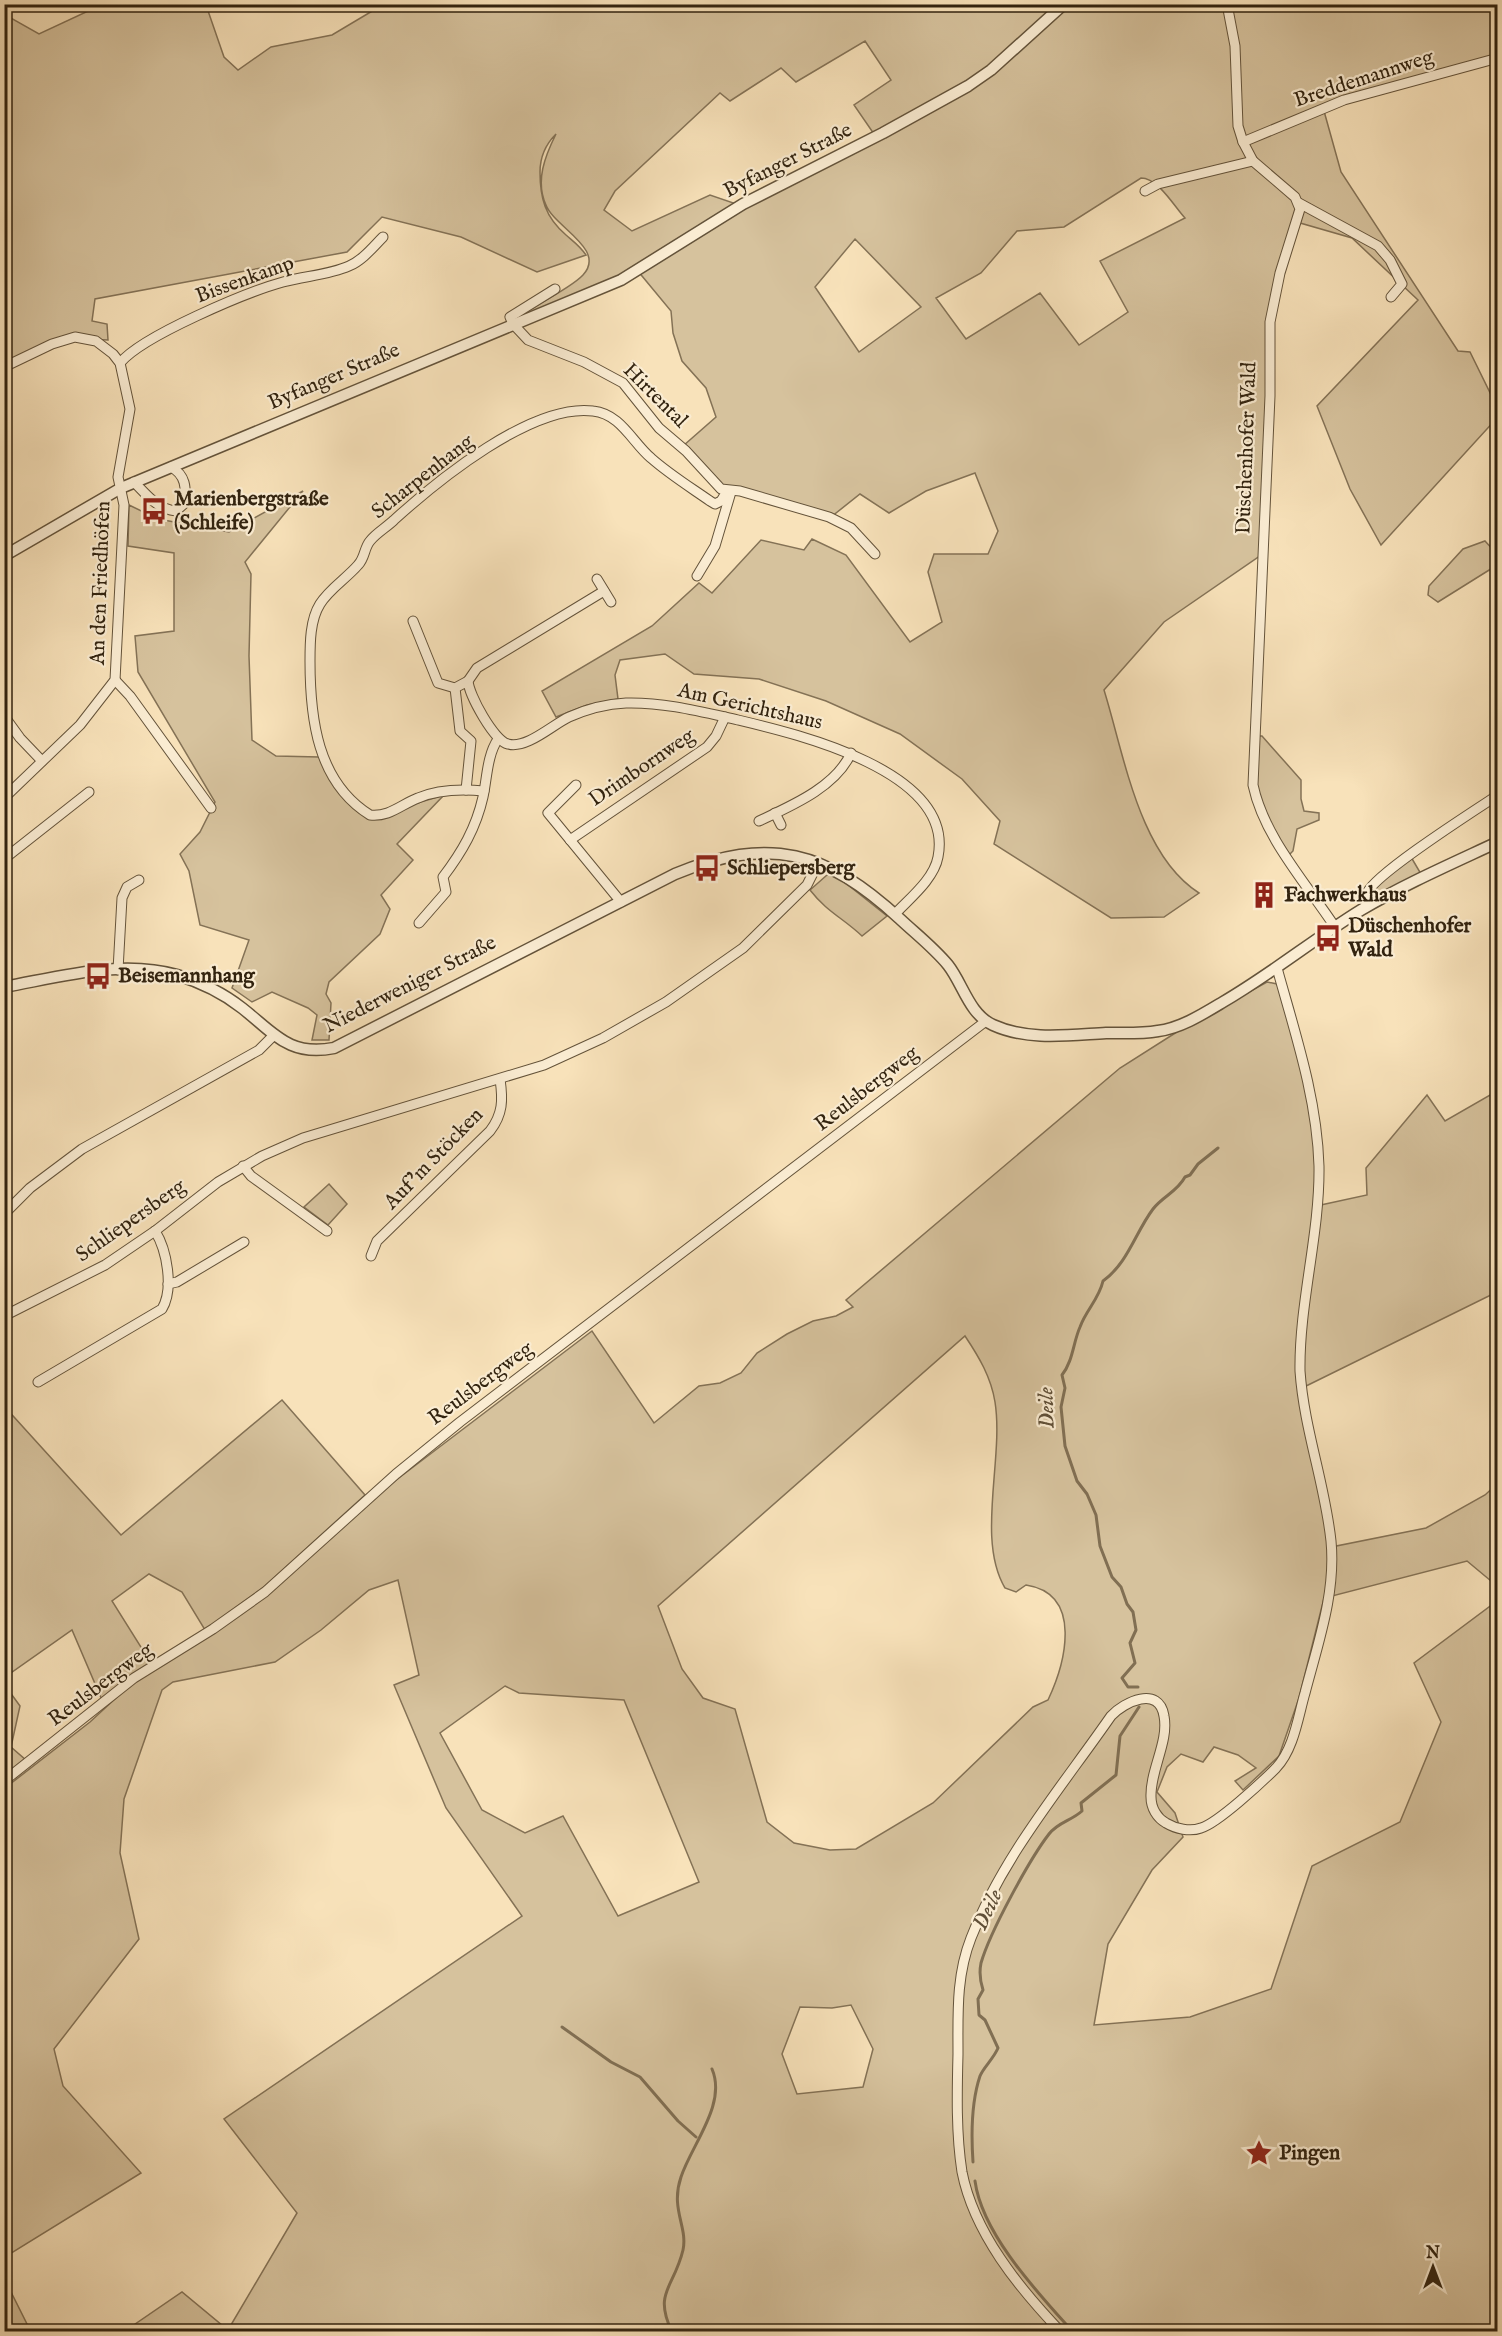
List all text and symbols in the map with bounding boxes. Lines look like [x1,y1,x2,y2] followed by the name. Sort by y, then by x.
[1291,43,1438,114] street label: Breddemannweg
[719,117,857,205] street label: Byfanger Straße
[192,250,298,310] street label: Bissenkamp
[264,337,404,417] street label: Byfanger Straße
[617,358,693,434] street label: Hirtental
[1230,361,1264,535] street label: Düschenhofer Wald
[366,428,480,525] street label: Scharpenhang
[174,486,329,537] place label: Marienbergstraße (Schleife)
[139,496,169,526] bus stop icon: Marienbergstraße (Schleife)
[85,500,117,667] street label: An den Friedhöfen
[674,677,825,737] street label: Am Gerichtshaus
[584,722,701,813] street label: Drimbornweg
[692,853,722,883] bus stop icon: Schliepersberg
[727,855,856,882] place label: Schliepersberg
[1249,880,1279,910] building icon: Fachwerkhaus
[1284,882,1407,909] place label: Fachwerkhaus
[1347,913,1472,964] place label: Düschenhofer Wald
[1313,923,1343,953] bus stop icon: Düschenhofer Wald
[319,930,501,1040] street label: Niederweniger Straße
[83,961,113,991] bus stop icon: Beisemannhang
[118,963,255,990] place label: Beisemannhang
[810,1040,925,1138] street label: Reulsbergweg
[378,1102,490,1217] street label: Auf'm Stöcken
[71,1173,192,1269] street label: Schliepersberg
[423,1335,539,1432] street label: Reulsbergweg
[1032,1386,1062,1429] water label: Deile
[43,1636,159,1733] street label: Reulsbergweg
[967,1885,1010,1935] water label: Deile
[1244,2138,1274,2168] place icon: Pingen
[1279,2140,1340,2167] place label: Pingen
[1403,2237,1463,2297] north arrow
[1425,2244,1440,2264] text: N

